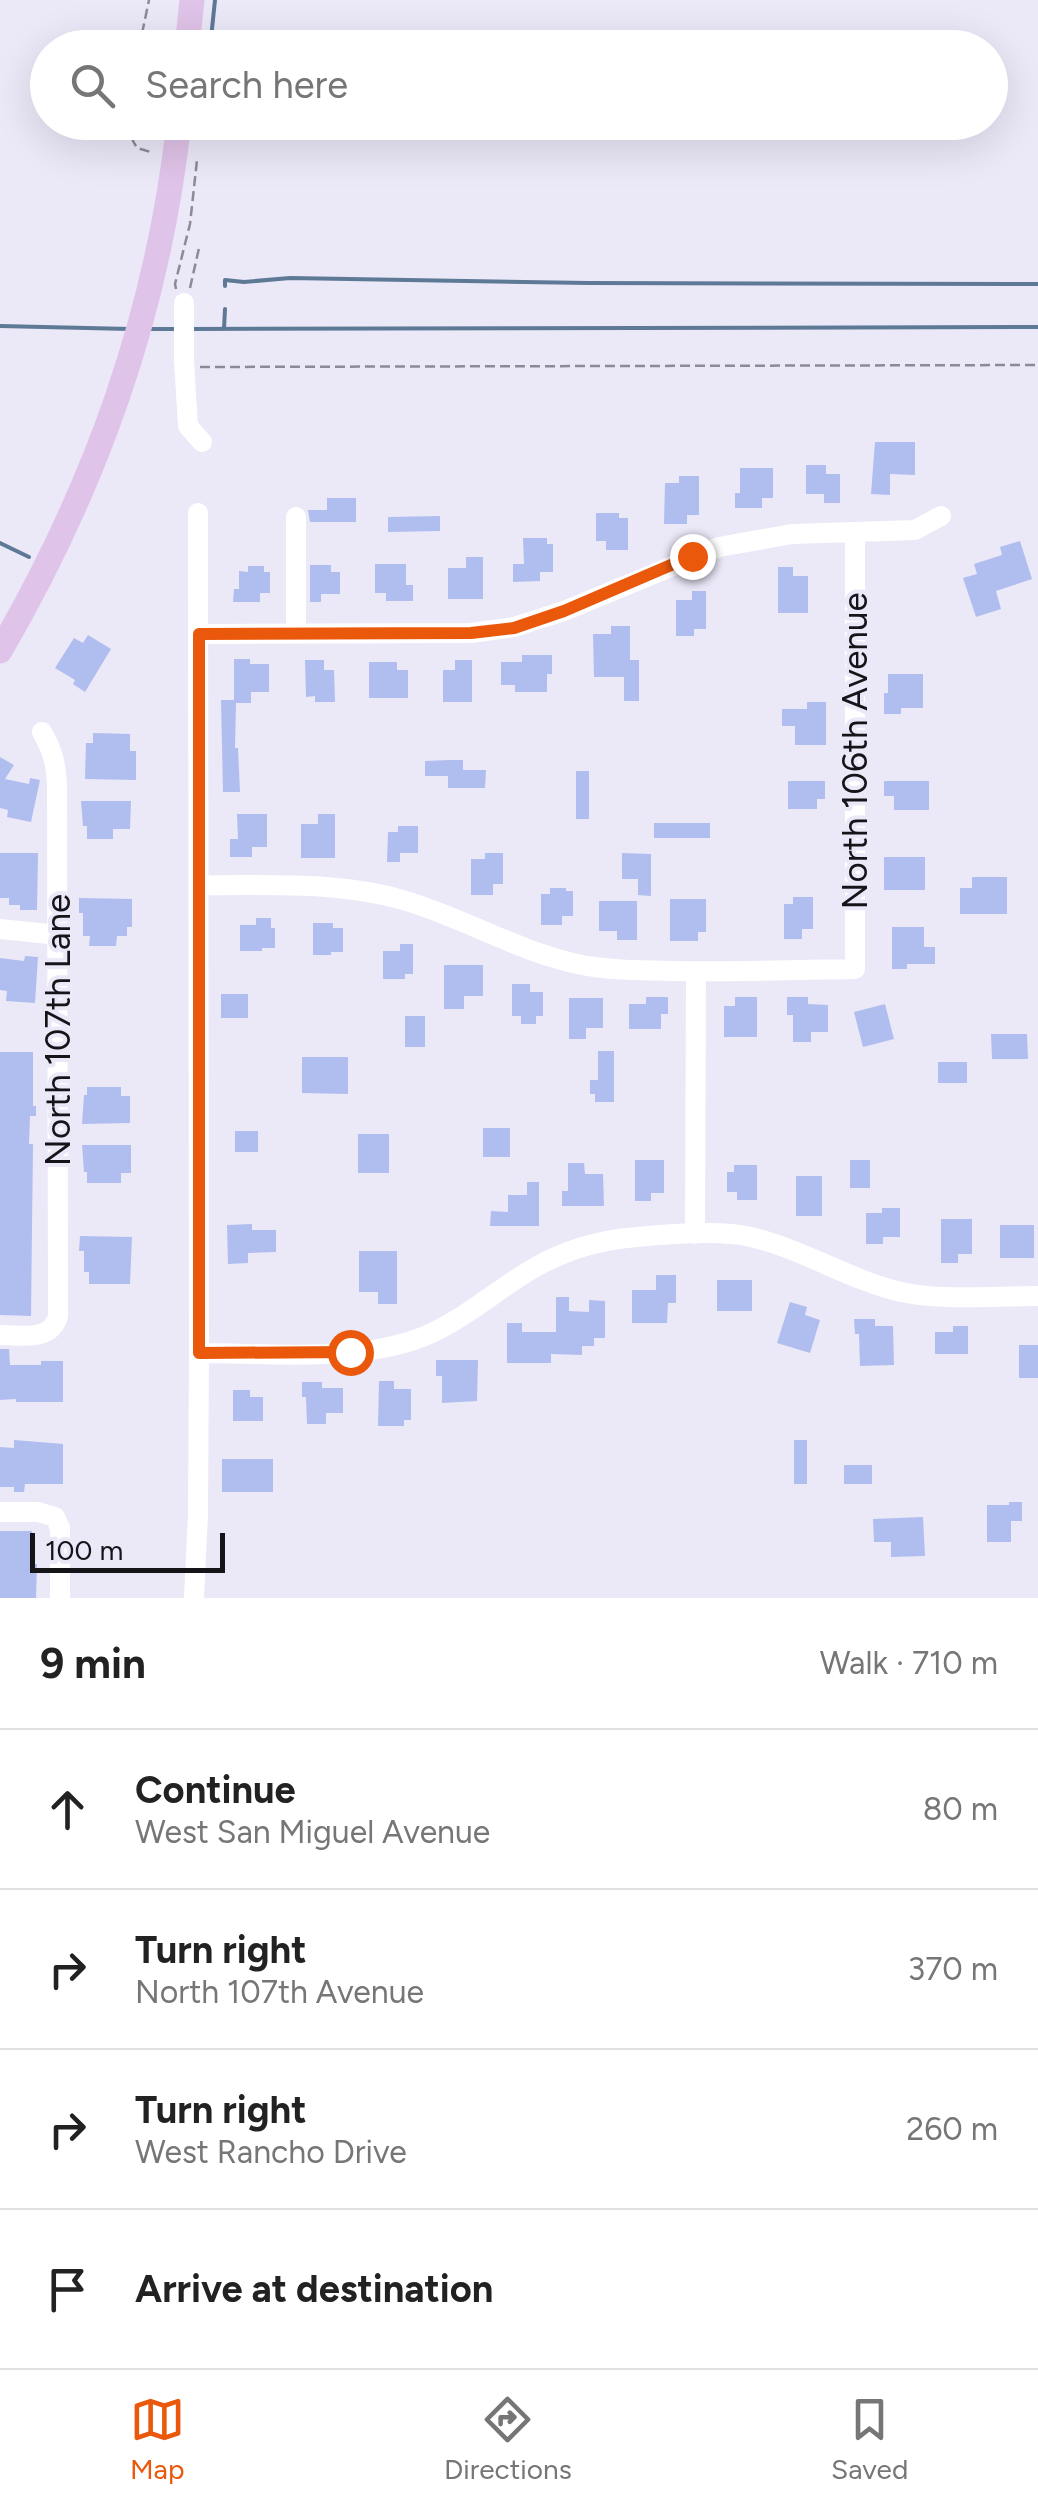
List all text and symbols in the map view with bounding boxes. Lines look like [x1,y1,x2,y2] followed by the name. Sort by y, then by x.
[30,30,1008,140] search box
[65,58,120,113] icon: search
[145,62,348,108] text: Search here
[670,534,716,580] route end
[834,592,876,910] street label: North 106th Avenue
[37,894,79,1166] street label: North 107th Lane
[328,1330,374,1376] route start
[30,1528,225,1572] scale bar
[45,1533,123,1567] text: 100 m
[40,1638,146,1689] text: 9 min
[820,1644,998,1682] text: Walk · 710 m
[135,1767,296,1813] text: Continue
[40,1782,95,1837] icon: ahead
[923,1790,998,1828] text: 80 m
[135,1813,490,1851] text: West San Miguel Avenue
[135,1927,307,1973] text: Turn right
[40,1942,95,1997] icon: right
[908,1950,998,1988] text: 370 m
[135,1973,424,2011] text: North 107th Avenue
[135,2087,307,2133] text: Turn right
[40,2102,95,2157] icon: right
[906,2110,998,2148] text: 260 m
[135,2133,407,2171] text: West Rancho Drive
[40,2262,95,2317] icon: arrive
[135,2266,493,2312] text: Arrive at destination
[130,2392,185,2486] tab: Map
[444,2392,572,2486] tab: Directions
[831,2392,908,2486] tab: Saved

